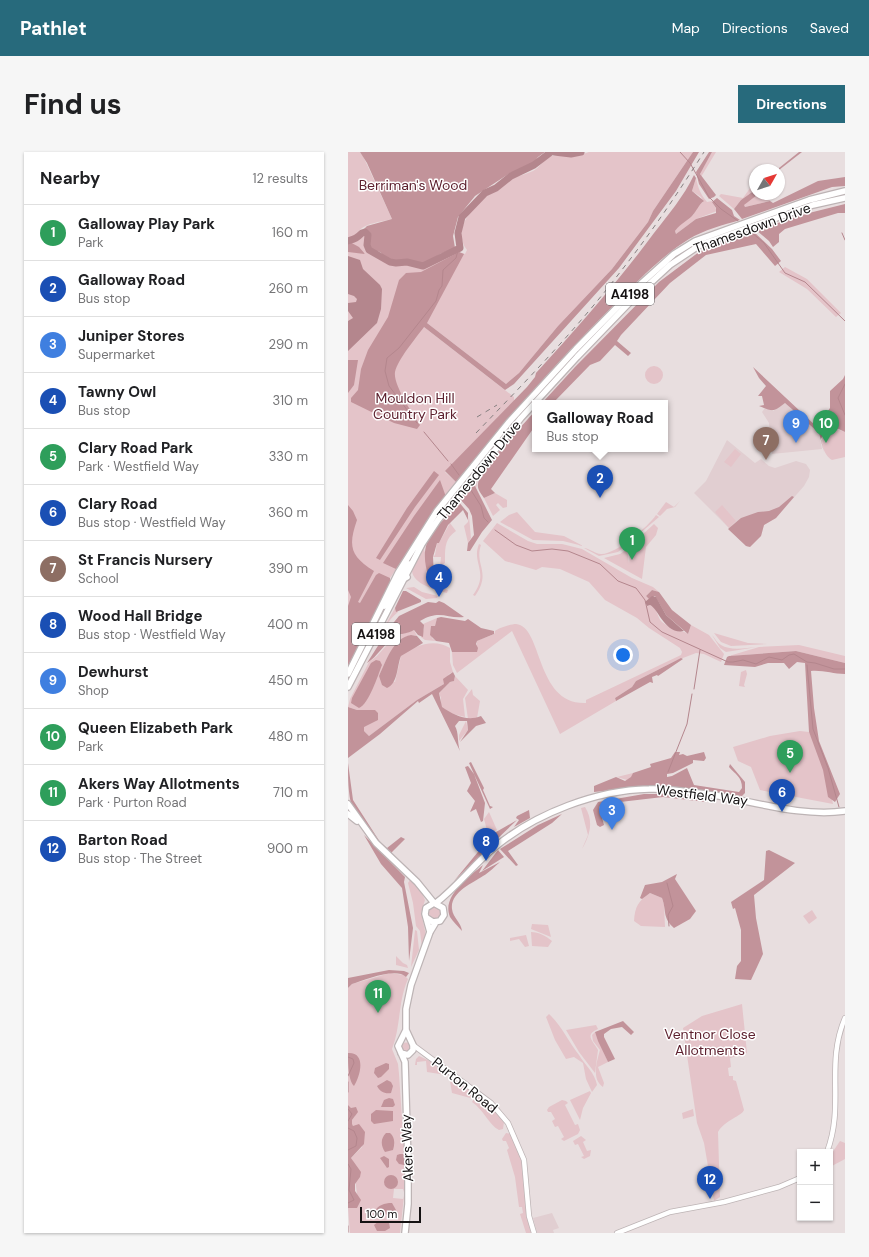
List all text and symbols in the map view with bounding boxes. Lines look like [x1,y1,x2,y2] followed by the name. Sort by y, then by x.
[20,16,87,41] text: Pathlet
[672,19,700,37] text: Map
[722,19,788,37] text: Directions
[810,19,849,37] text: Saved
[738,85,845,123] button: Directions
[24,86,122,123] text: Find us
[749,164,785,200] north arrow
[40,167,100,189] text: Nearby
[253,170,308,187] text: 12 results
[359,176,467,194] park label: Berriman's Wood
[691,198,813,258] street label: Thamesdown Drive
[78,214,215,234] text: Galloway Play Park
[51,224,55,241] text: 1
[272,224,308,241] text: 160 m
[78,234,104,251] text: Park
[78,270,185,290] text: Galloway Road
[49,280,57,297] text: 2
[268,280,308,297] text: 260 m
[606,283,654,305] road number: A4198
[78,290,130,307] text: Bus stop
[78,326,185,346] text: Juniper Stores
[49,336,57,353] text: 3
[269,336,308,353] text: 290 m
[78,346,155,363] text: Supermarket
[78,382,156,402] text: Tawny Owl
[373,389,457,423] park label: Mouldon Hill Country Park
[49,392,57,409] text: 4
[273,392,308,409] text: 310 m
[532,400,668,452] popup
[78,402,130,419] text: Bus stop
[546,408,654,428] text: Galloway Road
[783,410,809,443] pin: 9
[813,410,839,443] pin: 10
[433,416,525,524] street label: Thamesdown Drive
[753,427,779,460] pin: 7
[546,428,599,445] text: Bus stop
[78,438,193,458] text: Clary Road Park
[49,448,57,465] text: 5
[269,448,308,465] text: 330 m
[78,458,199,475] text: Park · Westfield Way
[587,465,613,498] pin: 2
[78,494,157,514] text: Clary Road
[49,504,57,521] text: 6
[268,504,308,521] text: 360 m
[78,514,226,531] text: Bus stop · Westfield Way
[619,527,645,560] pin: 1
[78,550,213,570] text: St Francis Nursery
[50,560,56,577] text: 7
[269,560,308,577] text: 390 m
[426,564,452,597] pin: 4
[78,570,119,587] text: School
[78,606,202,626] text: Wood Hall Bridge
[49,616,57,633] text: 8
[267,616,308,633] text: 400 m
[352,623,400,645] road number: A4198
[78,626,226,643] text: Bus stop · Westfield Way
[613,645,633,665] your location
[78,662,149,682] text: Dewhurst
[49,672,57,689] text: 9
[268,672,308,689] text: 450 m
[78,682,109,699] text: Shop
[78,718,233,738] text: Queen Elizabeth Park
[46,728,60,745] text: 10
[268,728,308,745] text: 480 m
[78,738,104,755] text: Park
[777,740,803,773] pin: 5
[78,774,240,794] text: Akers Way Allotments
[769,779,795,812] pin: 6
[655,780,749,810] street label: Westfield Way
[48,784,58,801] text: 11
[273,784,308,801] text: 710 m
[78,794,187,811] text: Park · Purton Road
[599,797,625,830] pin: 3
[473,828,499,861] pin: 8
[78,830,168,850] text: Barton Road
[47,840,59,857] text: 12
[267,840,308,857] text: 900 m
[78,850,202,867] text: Bus stop · The Street
[365,980,391,1013] pin: 11
[664,1025,756,1059] park label: Ventnor Close Allotments
[429,1053,501,1117] street label: Purton Road
[397,1114,417,1182] street label: Akers Way
[797,1149,833,1221] map controls
[797,1149,833,1185] button: +
[697,1166,723,1199] pin: 12
[797,1185,833,1221] button: −
[360,1205,421,1224] scale bar
[366,1207,397,1221] text: 100 m

